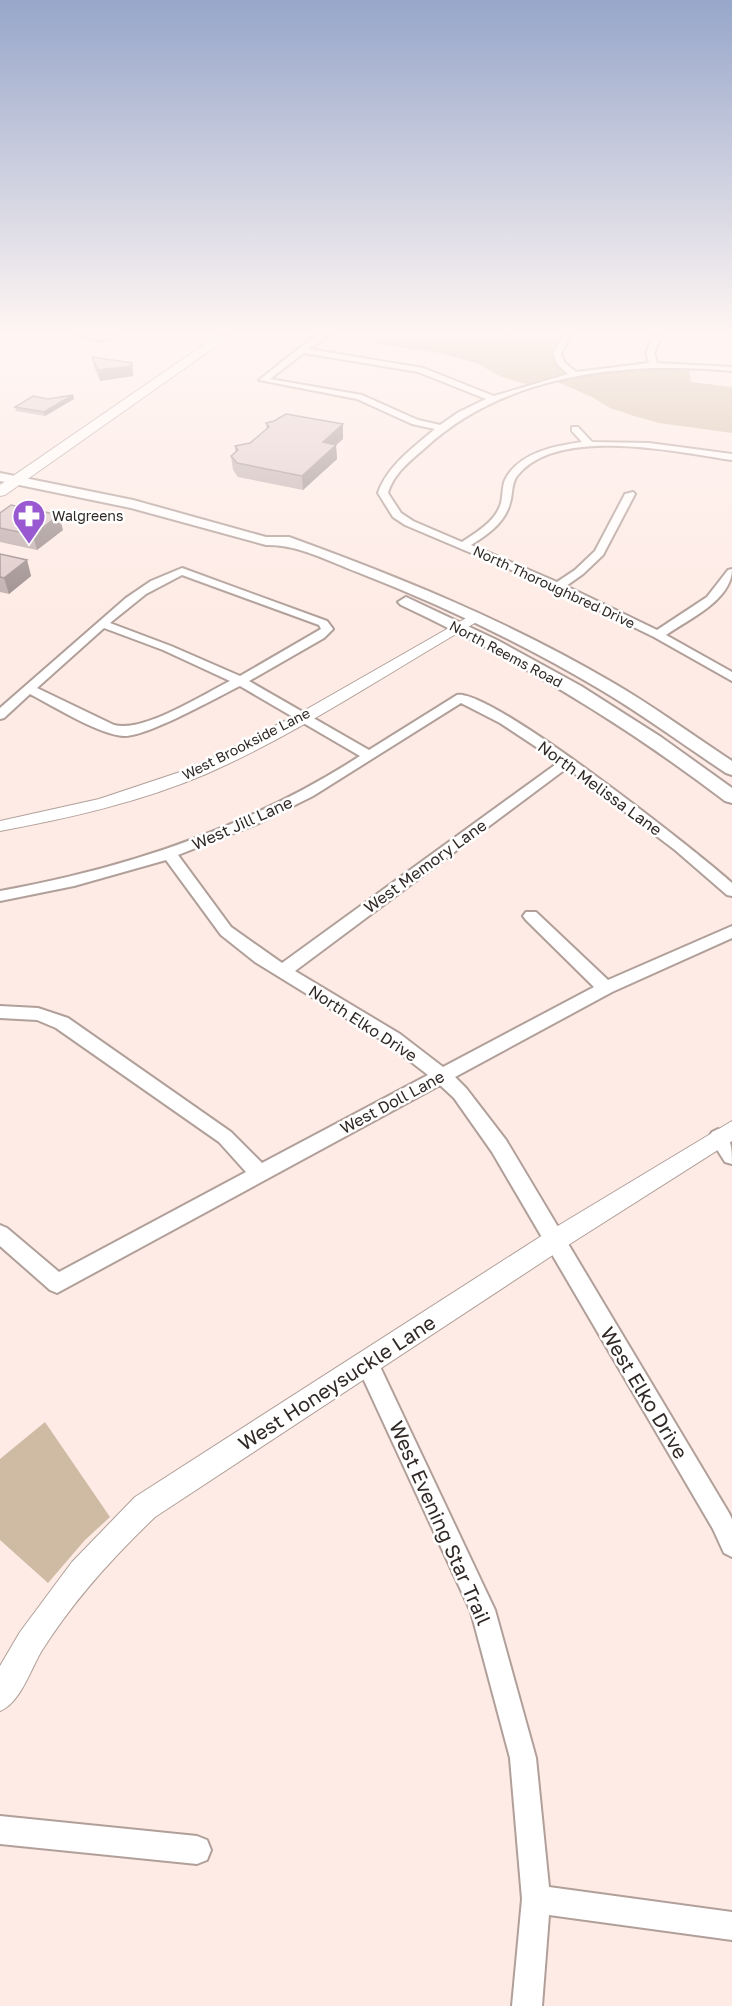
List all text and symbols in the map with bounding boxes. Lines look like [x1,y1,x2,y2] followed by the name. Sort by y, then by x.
[11,498,47,545] pharmacy icon: Walgreens
[52,507,123,524] place label: Walgreens
[471,542,638,632] street label: North Thoroughbred Drive
[447,617,566,691] street label: North Reems Road
[179,704,312,783] street label: West Brookside Lane
[534,736,666,840] street label: North Melissa Lane
[189,792,295,854] street label: West Jill Lane
[360,815,490,917] street label: West Memory Lane
[305,980,421,1066] street label: North Elko Drive
[336,1066,448,1138] street label: West Doll Lane
[233,1309,439,1455] street label: West Honeysuckle Lane
[596,1322,694,1463] street label: West Elko Drive
[385,1417,497,1628] street label: West Evening Star Trail

